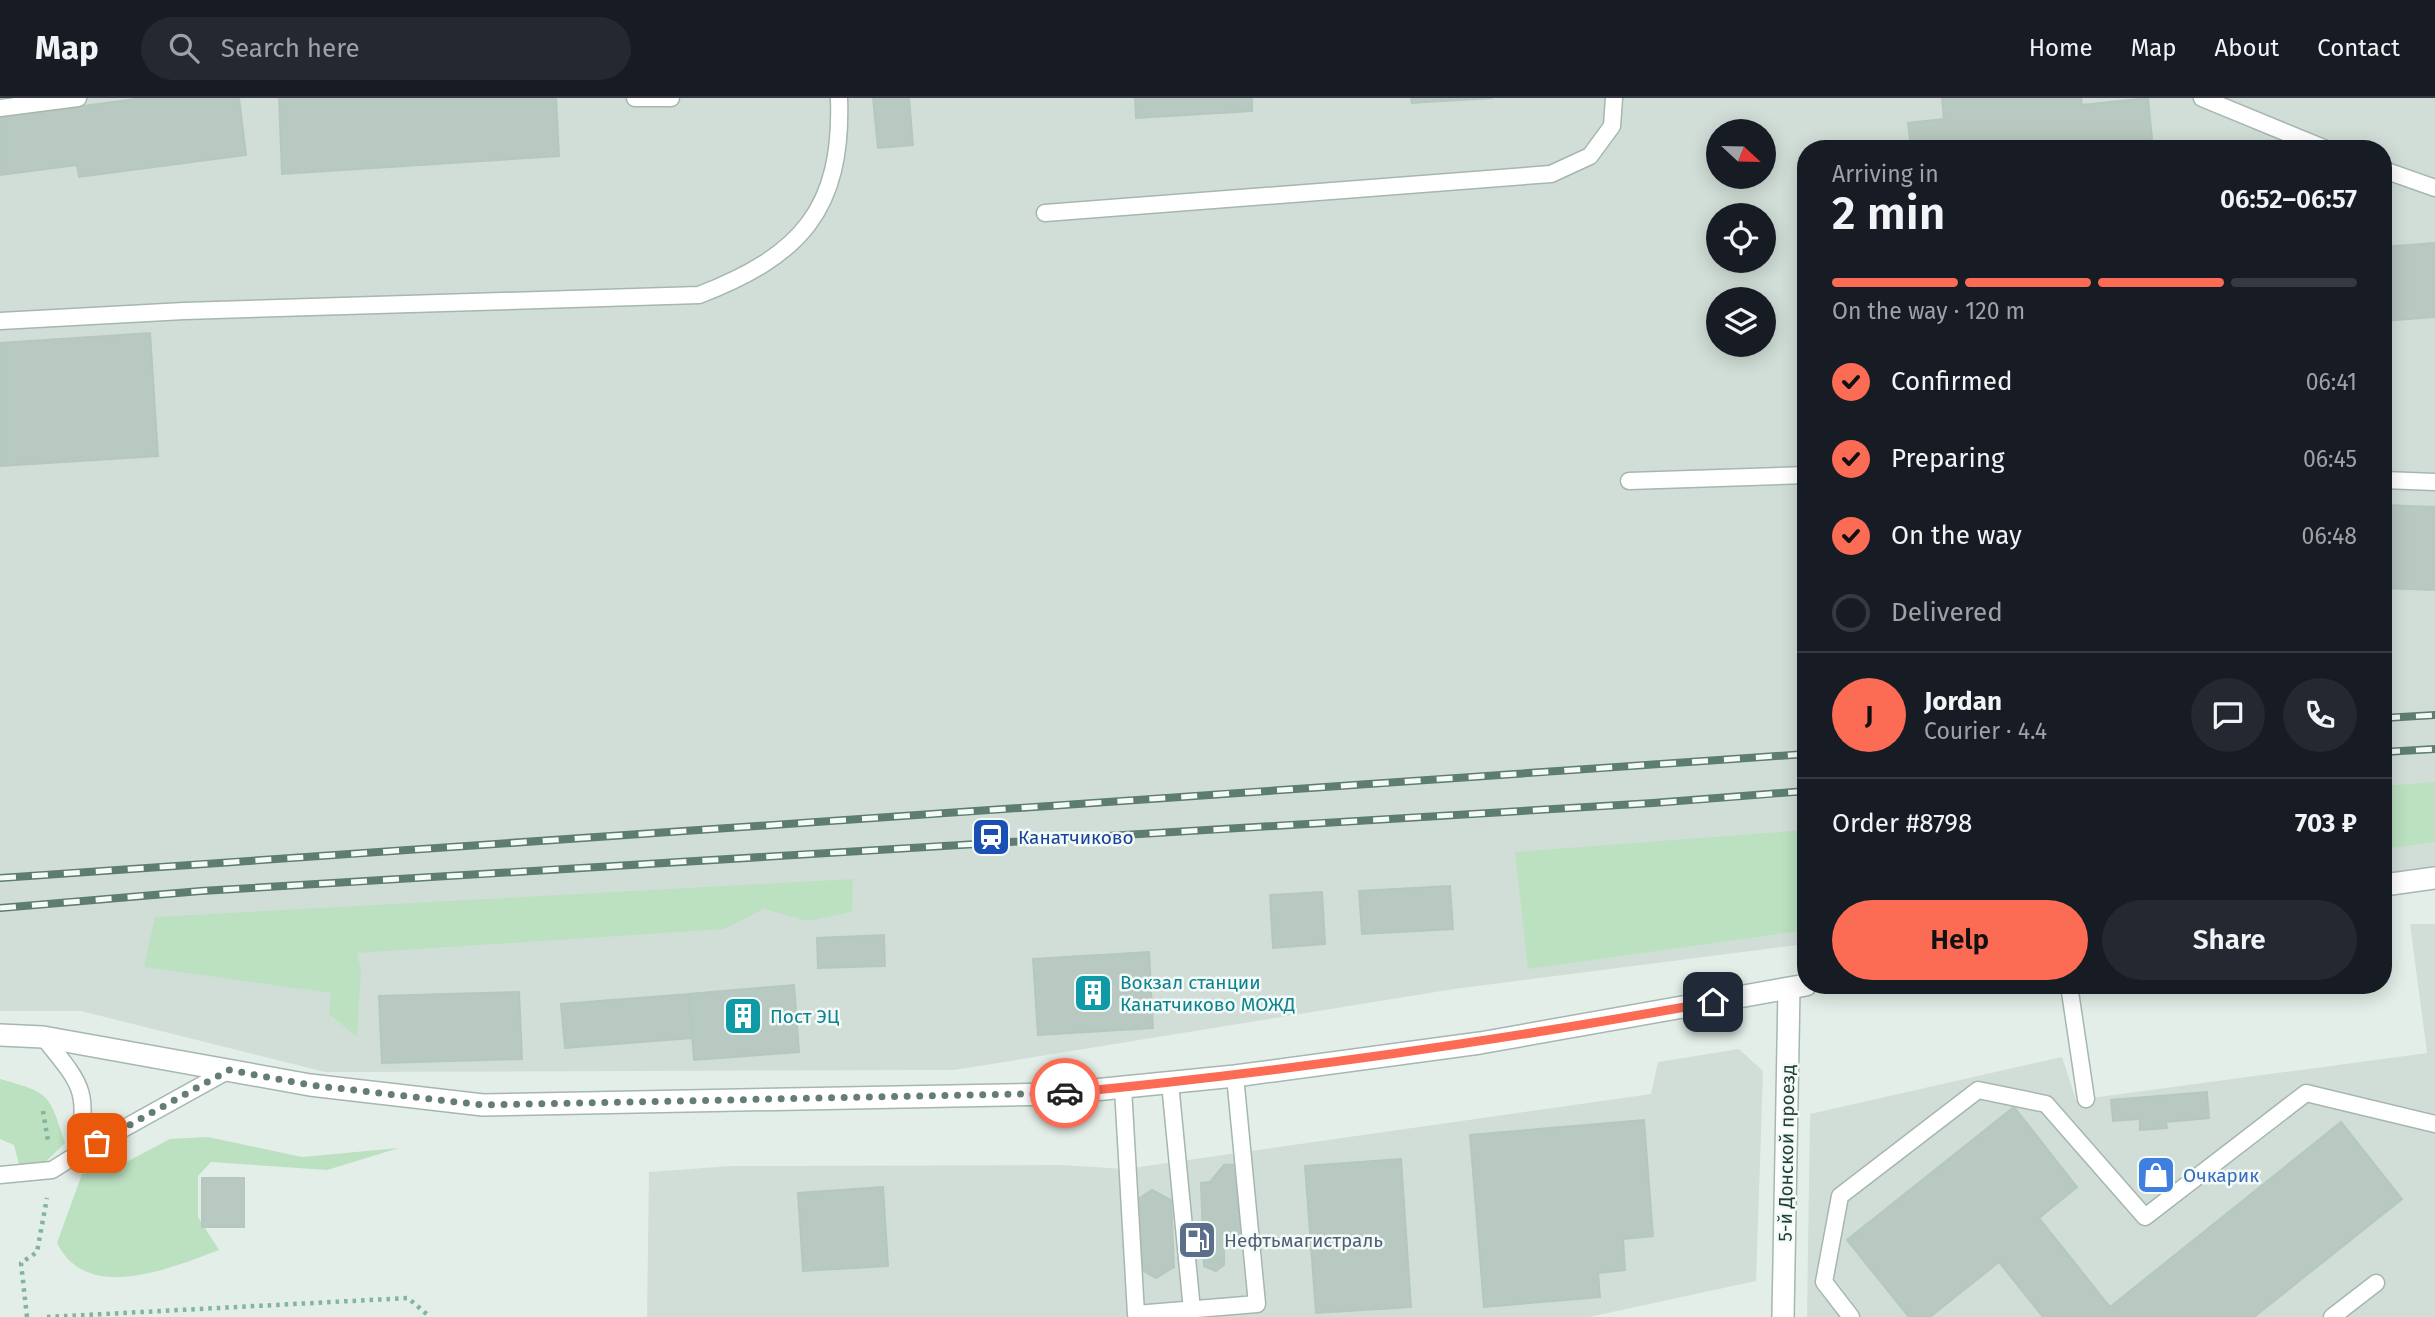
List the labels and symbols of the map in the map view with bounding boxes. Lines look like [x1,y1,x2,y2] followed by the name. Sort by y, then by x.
[1706,119,1776,189] north arrow
[970,816,1012,858] station icon: Канатчиково
[1018,826,1134,849] place label: Канатчиково
[1120,971,1295,1016] place label: Вокзал станции Канатчиково МОЖД
[1072,972,1114,1014] building icon: Вокзал станции Канатчиково МОЖД
[1683,972,1743,1032] pin
[722,995,764,1037] building icon: Пост ЭЦ
[770,1005,840,1028] place label: Пост ЭЦ
[1030,1058,1100,1128] courier
[1773,1064,1800,1242] street label: 5-й Донской проезд
[67,1113,127,1173] pin
[2135,1154,2177,1196] shop icon: Очкарик
[2183,1164,2259,1187] place label: Очкарик
[1176,1219,1218,1261] fuel station icon: Нефтьмагистраль
[1224,1229,1383,1252] place label: Нефтьмагистраль

